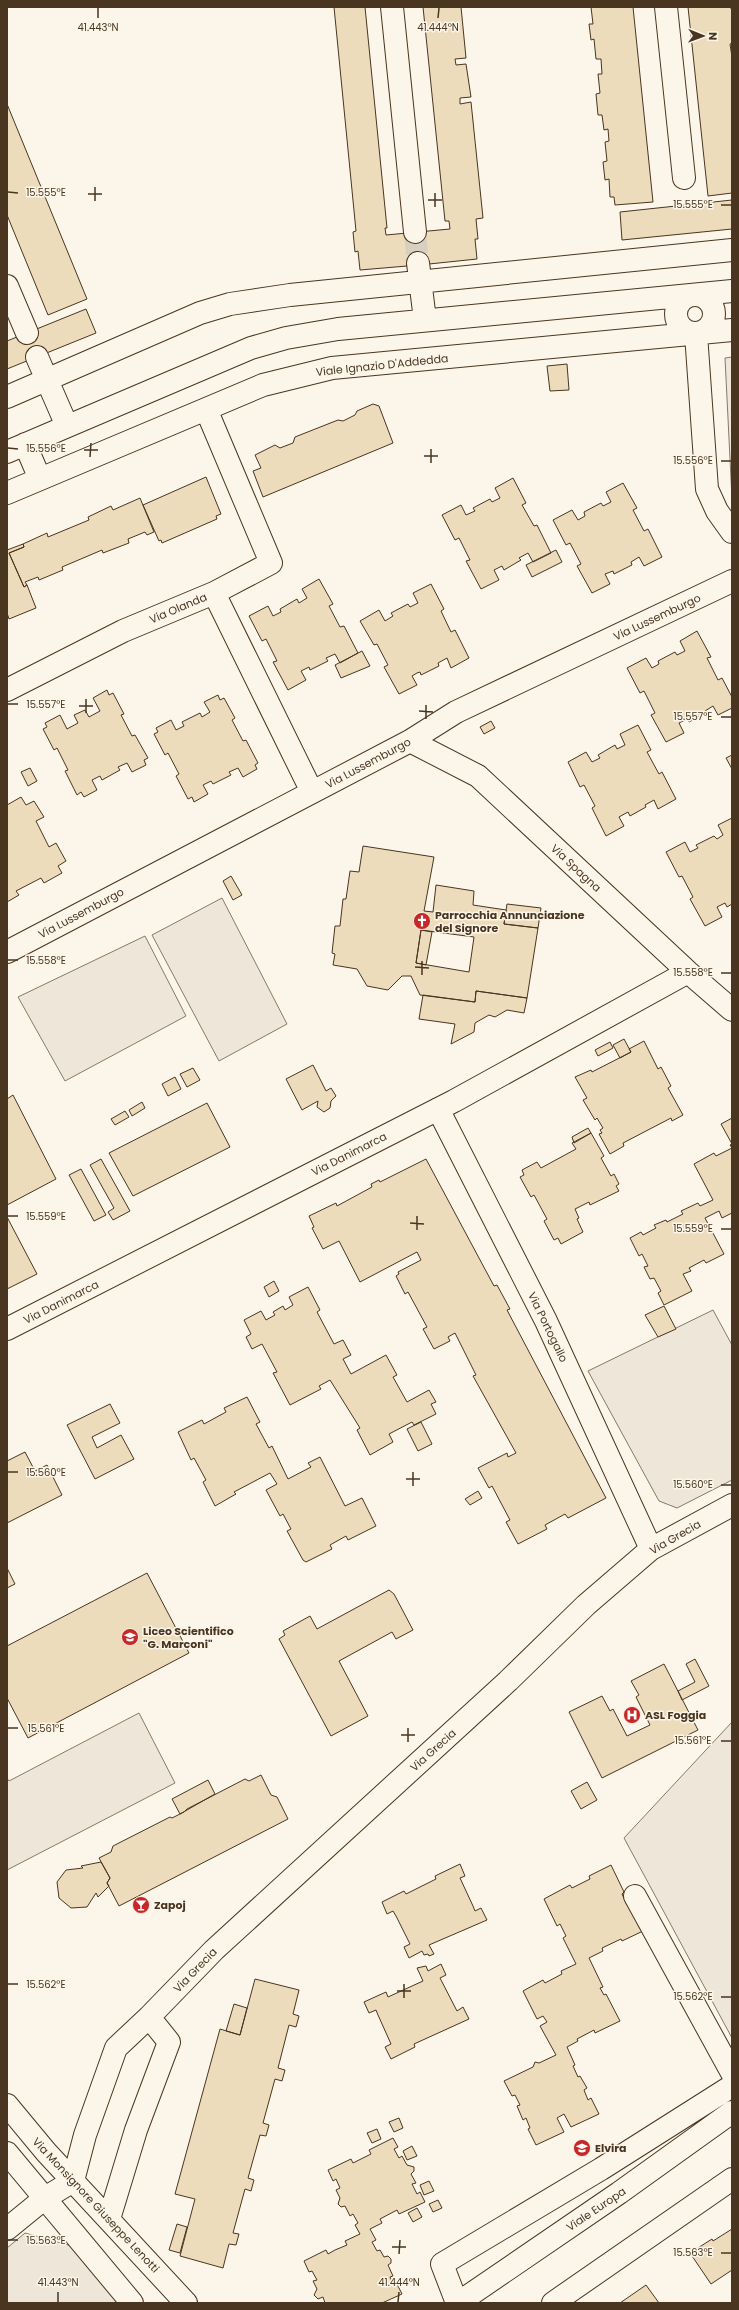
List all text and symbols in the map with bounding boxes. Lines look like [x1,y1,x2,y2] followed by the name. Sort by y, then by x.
[683,16,723,56] north arrow
[77,20,119,35] text: 41.443°N
[417,20,459,35] text: 41.444°N
[705,32,721,40] text: N
[26,185,66,200] text: 15.555°E
[673,197,713,212] text: 15.555°E
[315,350,449,380] street label: Viale Ignazio D'Addedda
[26,441,66,456] text: 15.556°E
[673,453,713,468] text: 15.556°E
[147,589,209,627] street label: Via Olanda
[611,590,703,644] street label: Via Lussemburgo
[27,697,65,712] text: 15.557°E
[674,709,712,724] text: 15.557°E
[322,734,414,792] street label: Via Lussemburgo
[547,840,605,896] street label: Via Spagna
[35,884,127,942] street label: Via Lussemburgo
[435,907,585,936] place label: Parrocchia Annunciazione del Signore
[412,911,432,931] church icon: Parrocchia Annunciazione del Signore
[26,953,66,968] text: 15.558°E
[673,965,713,980] text: 15.558°E
[309,1128,389,1180] street label: Via Danimarca
[26,1209,66,1224] text: 15.559°E
[673,1221,713,1236] text: 15.559°E
[21,1276,101,1328] street label: Via Danimarca
[524,1289,572,1365] street label: Via Portogallo
[26,1465,66,1480] text: 15.560°E
[673,1477,713,1492] text: 15.560°E
[646,1516,704,1558] street label: Via Grecia
[143,1623,234,1652] place label: Liceo Scientifico "G. Marconi"
[120,1627,140,1647] school or university icon: Liceo Scientifico "G. Marconi"
[622,1705,642,1725] hospital icon: ASL Foggia
[645,1707,706,1723] place label: ASL Foggia
[28,1721,64,1736] text: 15.561°E
[407,1725,459,1775] street label: Via Grecia
[675,1733,711,1748] text: 15.561°E
[131,1895,151,1915] bar icon: Zapoj
[154,1897,186,1913] place label: Zapoj
[170,1944,220,1996] street label: Via Grecia
[26,1977,66,1992] text: 15.562°E
[673,1989,713,2004] text: 15.562°E
[29,2134,163,2276] street label: Via Monsignore Giuseppe Lenotti
[572,2138,592,2158] school or university icon: Elvira
[595,2140,627,2156] place label: Elvira
[563,2183,629,2235] street label: Viale Europa
[26,2233,66,2248] text: 15.563°E
[673,2245,713,2260] text: 15.563°E
[37,2275,79,2290] text: 41.443°N
[378,2275,420,2290] text: 41.444°N

